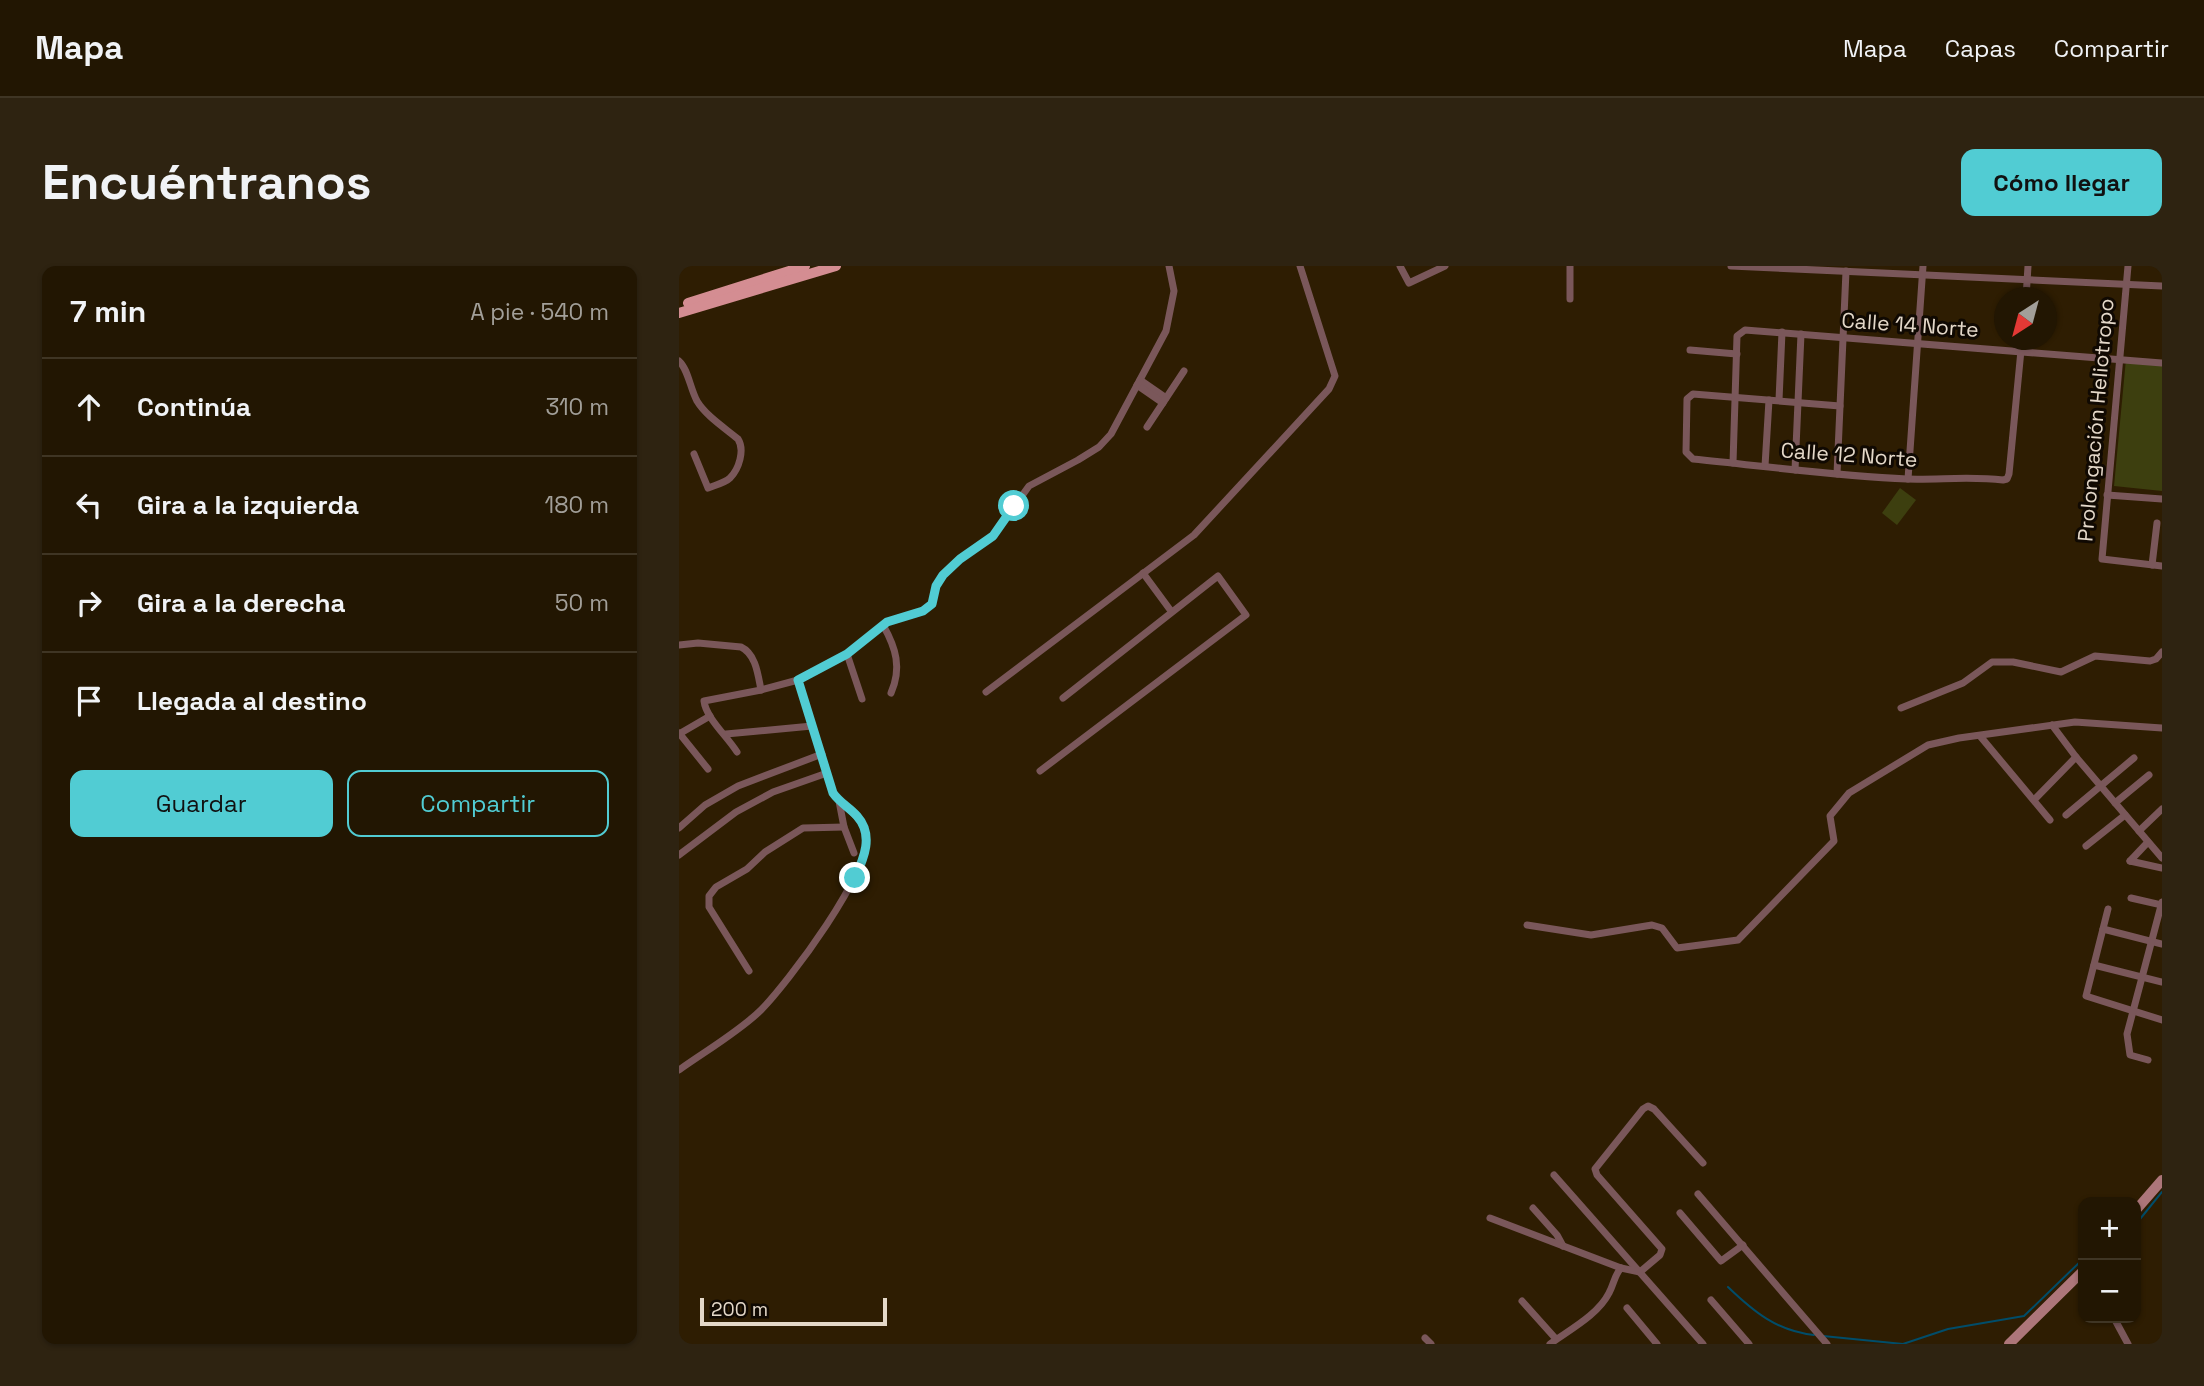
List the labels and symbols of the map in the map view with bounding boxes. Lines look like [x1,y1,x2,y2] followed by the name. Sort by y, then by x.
[1994,287,2057,350] north arrow
[2071,297,2120,543] street label: Prolongación Heliotropo
[1840,306,1980,343] street label: Calle 14 Norte
[1780,436,1918,473] street label: Calle 12 Norte
[998,490,1029,521] route start
[839,862,870,893] route end
[700,1295,887,1327] scale bar

